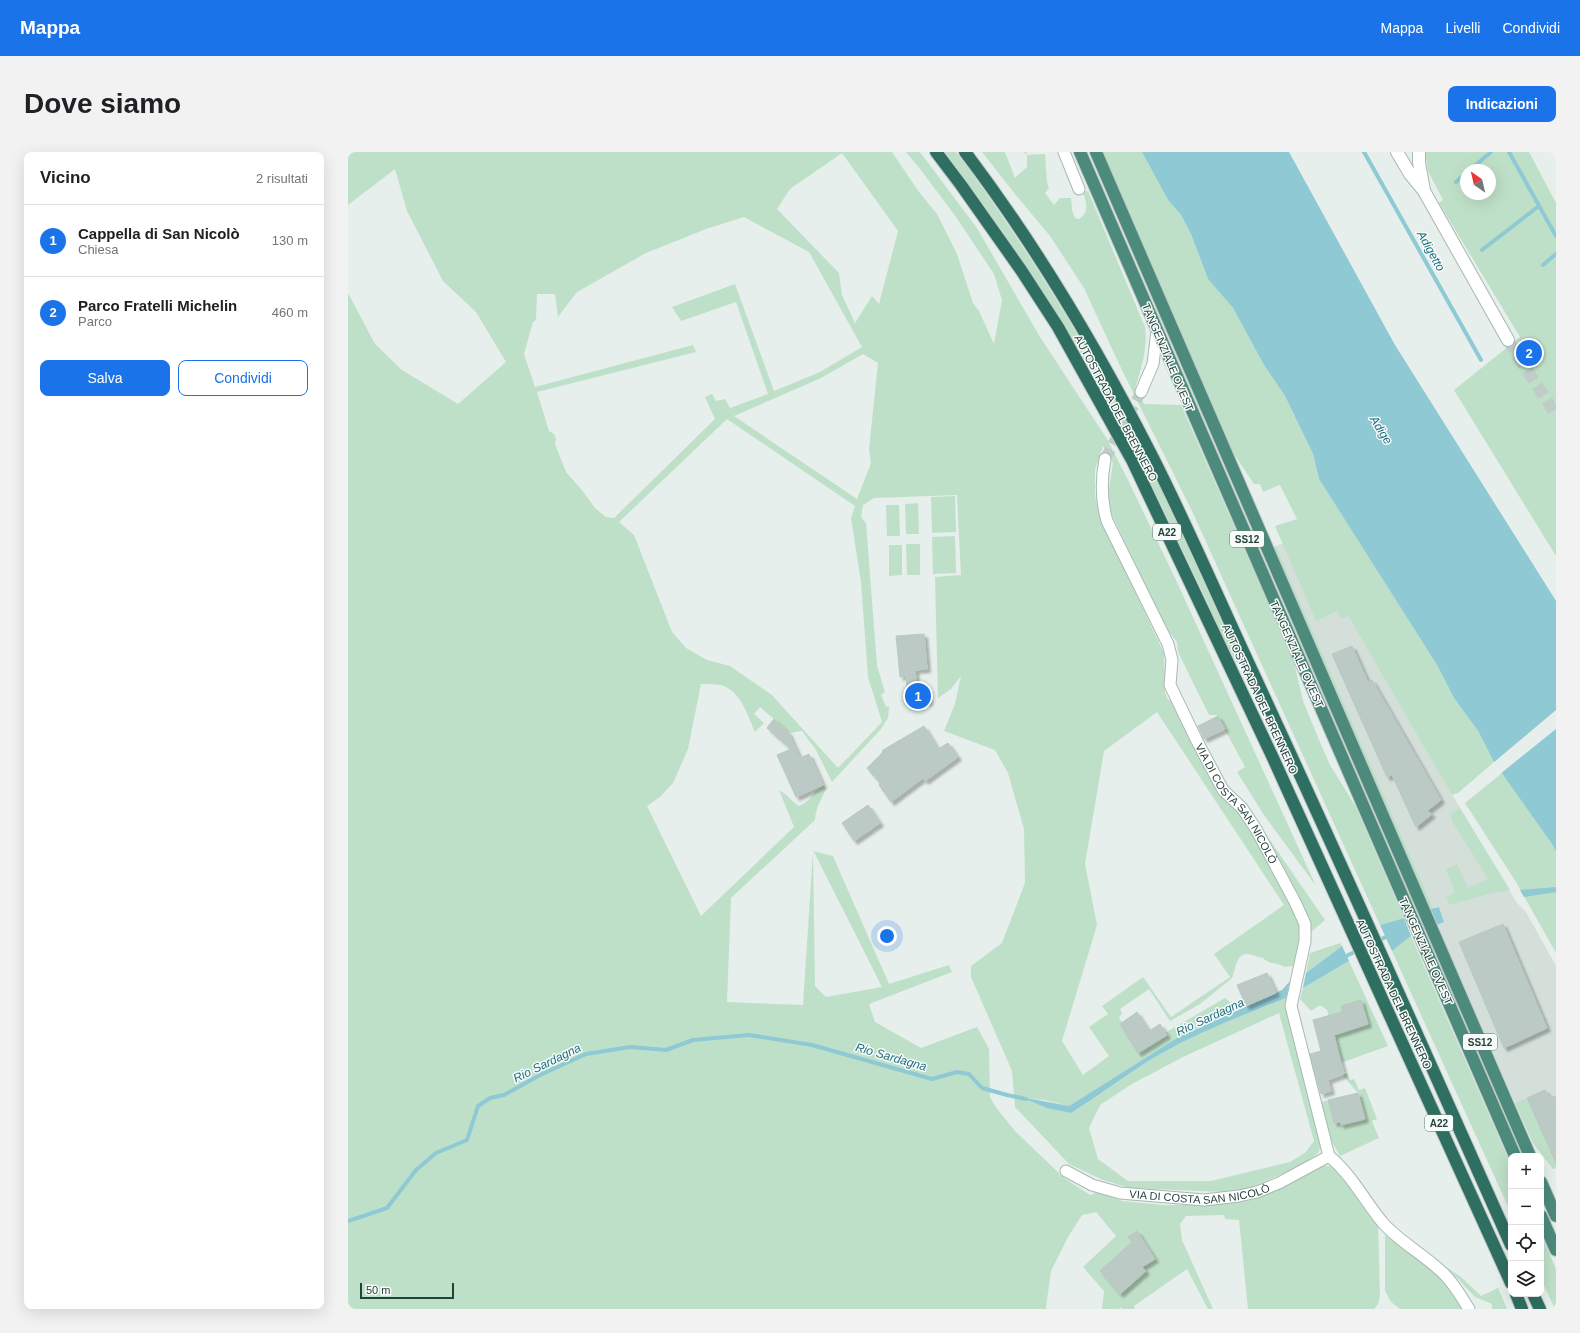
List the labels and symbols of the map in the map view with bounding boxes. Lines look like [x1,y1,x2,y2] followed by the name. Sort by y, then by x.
[1460,164,1496,200] north arrow
[1414,227,1448,274] water label: Adigetto
[1140,301,1196,413] street label: TANGENZIALE OVEST
[1072,333,1160,484] street label: AUTOSTRADA DEL BRENNERO
[1516,338,1542,368] pin: 2
[1366,412,1395,447] water label: Adige
[1153,524,1181,540] road number: A22
[1230,531,1264,547] road number: SS12
[1268,599,1326,710] street label: TANGENZIALE OVEST
[1220,622,1300,776] street label: AUTOSTRADA DEL BRENNERO
[905,681,931,711] pin: 1
[1193,741,1280,866] street label: VIA DI COSTA SAN NICOLÒ
[1397,896,1455,1007] street label: TANGENZIALE OVEST
[1354,917,1434,1071] street label: AUTOSTRADA DEL BRENNERO
[877,926,897,946] your location
[1174,995,1247,1039] water label: Rio Sardagna
[1463,1034,1497,1050] road number: SS12
[511,1040,583,1085] water label: Rio Sardagna
[854,1040,929,1074] water label: Rio Sardagna
[1425,1115,1453,1131] road number: A22
[1129,1181,1272,1206] street label: VIA DI COSTA SAN NICOLÒ
[360,1281,454,1300] scale bar

